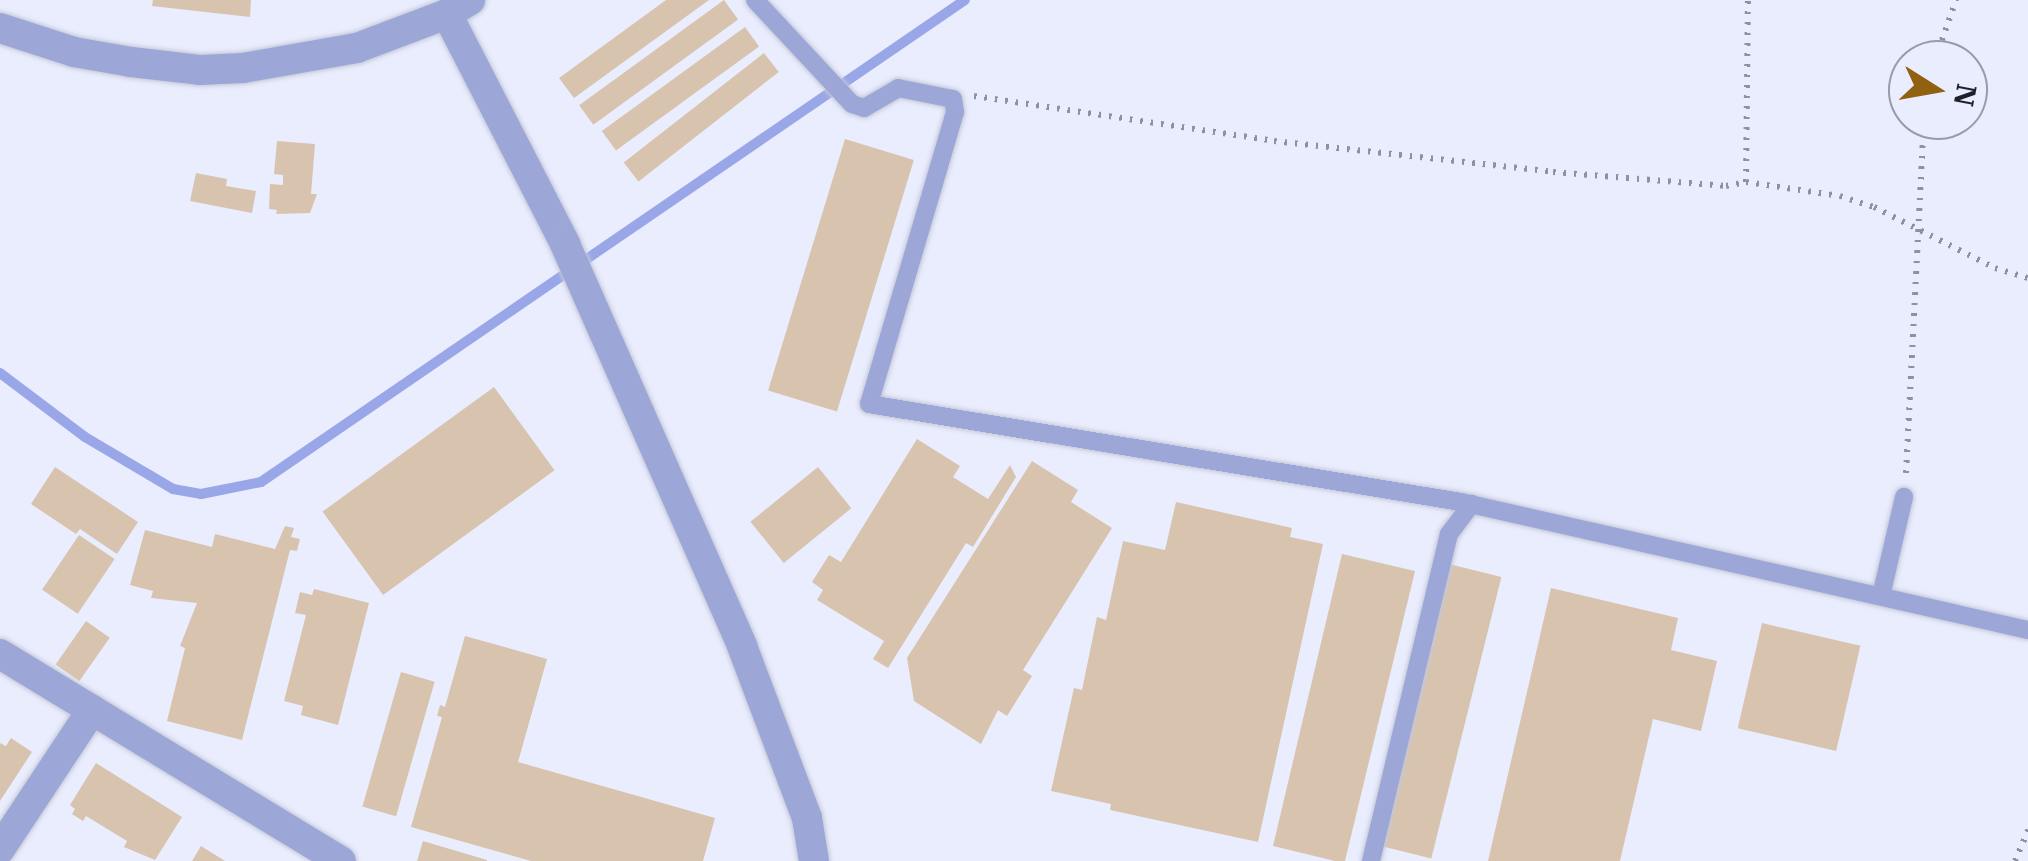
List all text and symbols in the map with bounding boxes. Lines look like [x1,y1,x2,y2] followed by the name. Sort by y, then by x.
[1888,40,1988,140] north arrow
[1946,81,1986,110] text: N

